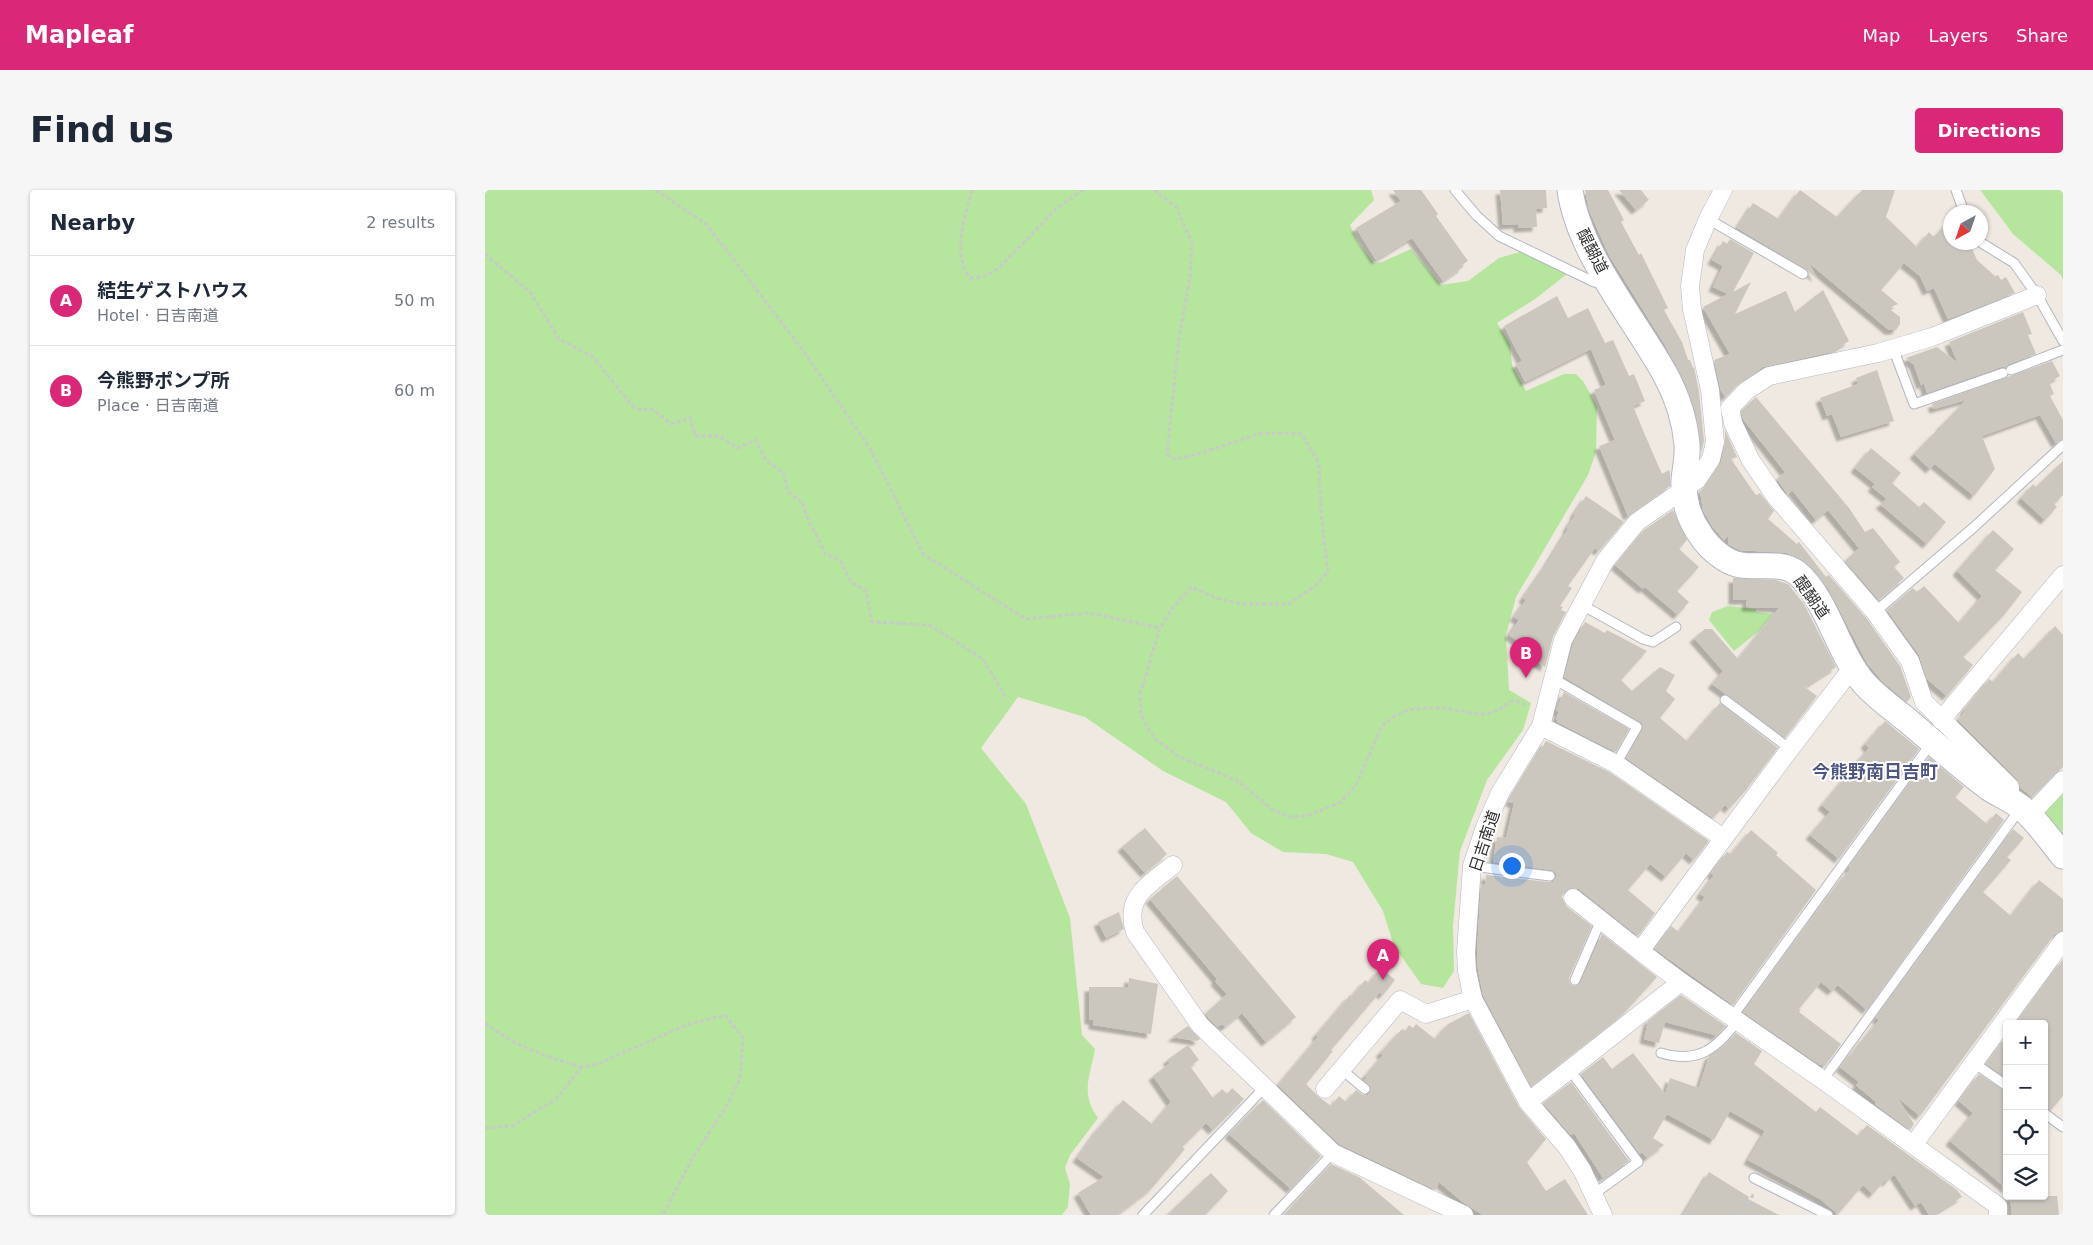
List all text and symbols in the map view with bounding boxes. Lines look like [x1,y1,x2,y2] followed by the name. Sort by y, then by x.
[25,21,133,49] text: Mapleaf
[1862,25,1900,46] text: Map
[1928,25,1988,46] text: Layers
[2016,25,2068,46] text: Share
[1915,108,2063,153] button: Directions
[30,110,174,150] text: Find us
[1943,205,1988,250] north arrow
[50,211,135,235] text: Nearby
[366,213,435,232] text: 2 results
[1573,226,1612,277] street label: 醍醐道
[97,279,249,301] text: 結生ゲストハウス
[60,291,72,310] text: A
[394,291,435,310] text: 50 m
[97,306,219,325] text: Hotel · 日吉南道
[97,369,229,391] text: 今熊野ポンプ所
[60,381,72,400] text: B
[394,381,435,400] text: 60 m
[97,396,219,415] text: Place · 日吉南道
[1790,572,1833,622] street label: 醍醐道
[1510,637,1542,678] pin: B
[1812,761,1938,782] district label: 今熊野南日吉町
[1466,808,1503,875] street label: 日吉南道
[1499,853,1525,879] your location
[1367,939,1399,980] pin: A
[2003,1020,2048,1200] map controls
[2003,1020,2048,1065] button: +
[2003,1065,2048,1110] button: −
[2003,1110,2048,1155] button: locate
[2003,1155,2048,1200] button: layers

